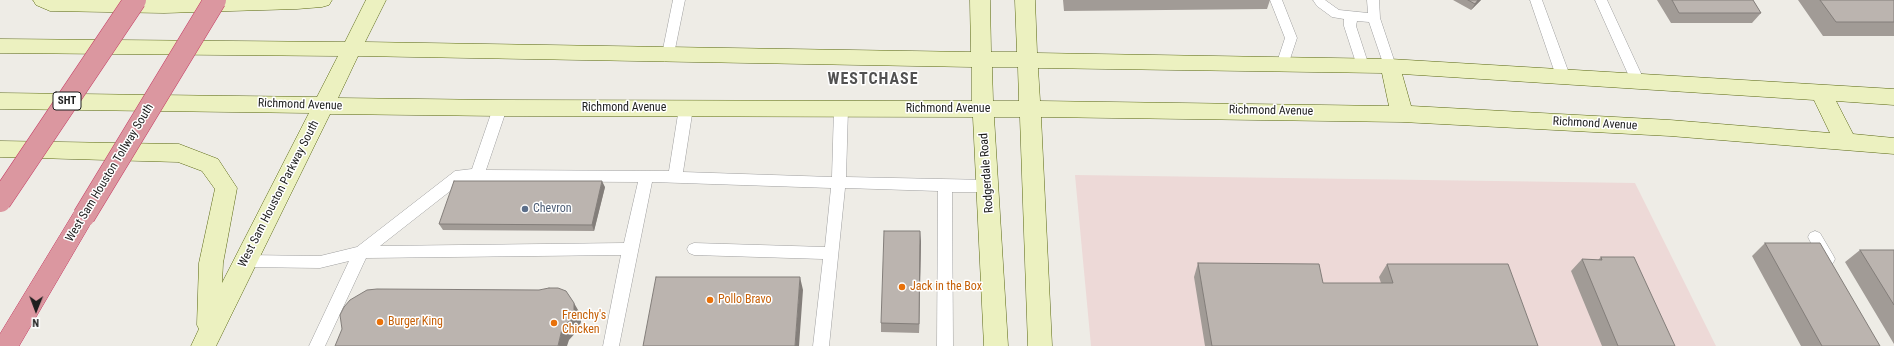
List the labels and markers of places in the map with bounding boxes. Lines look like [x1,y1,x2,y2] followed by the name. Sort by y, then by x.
[533,202,572,216] place label: Chevron
[520,204,530,214] marker: Chevron
[910,280,982,294] place label: Jack in the Box
[897,282,907,292] marker: Jack in the Box
[718,293,772,307] place label: Pollo Bravo
[705,295,715,305] marker: Pollo Bravo
[562,309,606,337] place label: Frenchy's Chicken
[388,315,443,329] place label: Burger King
[375,317,385,327] marker: Burger King
[549,318,559,328] marker: Frenchy's Chicken

